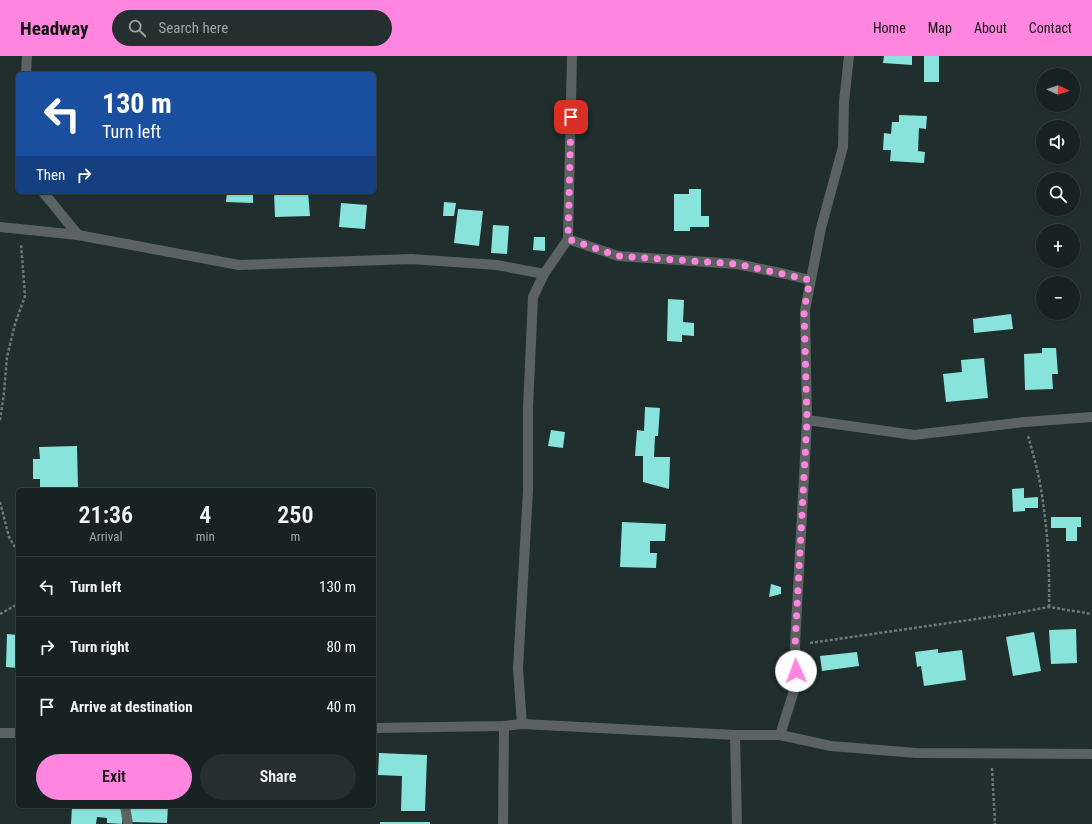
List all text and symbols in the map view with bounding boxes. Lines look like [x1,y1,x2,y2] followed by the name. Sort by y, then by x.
[112,10,392,46] search box
[20,17,88,40] text: Headway
[126,17,148,39] icon: search
[158,19,228,37] text: Search here
[873,20,906,36] text: Home
[928,20,952,36] text: Map
[974,20,1007,36] text: About
[1029,20,1072,36] text: Contact
[1036,68,1080,112] north arrow
[1036,68,1080,320] map controls
[102,87,172,120] text: 130 m
[36,88,88,140] icon: left
[554,100,588,134] pin
[560,106,582,128] icon: arrive
[1036,120,1080,164] button: sound
[102,121,161,142] text: Turn left
[73,164,95,186] icon: right
[36,166,65,184] text: Then
[1036,172,1080,216] button: search
[1036,224,1080,268] button: +
[1036,276,1080,320] button: −
[79,501,133,529] text: 21:36
[199,501,211,529] text: 4
[277,501,313,529] text: 250
[89,529,122,544] text: Arrival
[196,529,215,544] text: min
[290,529,300,544] text: m
[36,576,58,598] icon: left
[70,578,121,596] text: Turn left
[319,578,356,596] text: 130 m
[36,636,58,658] icon: right
[70,638,129,656] text: Turn right
[326,638,356,656] text: 80 m
[775,650,817,692] position arrow
[36,696,58,718] icon: arrive
[70,698,193,716] text: Arrive at destination
[326,698,356,716] text: 40 m
[36,754,192,800] button: Exit
[200,754,356,800] button: Share

